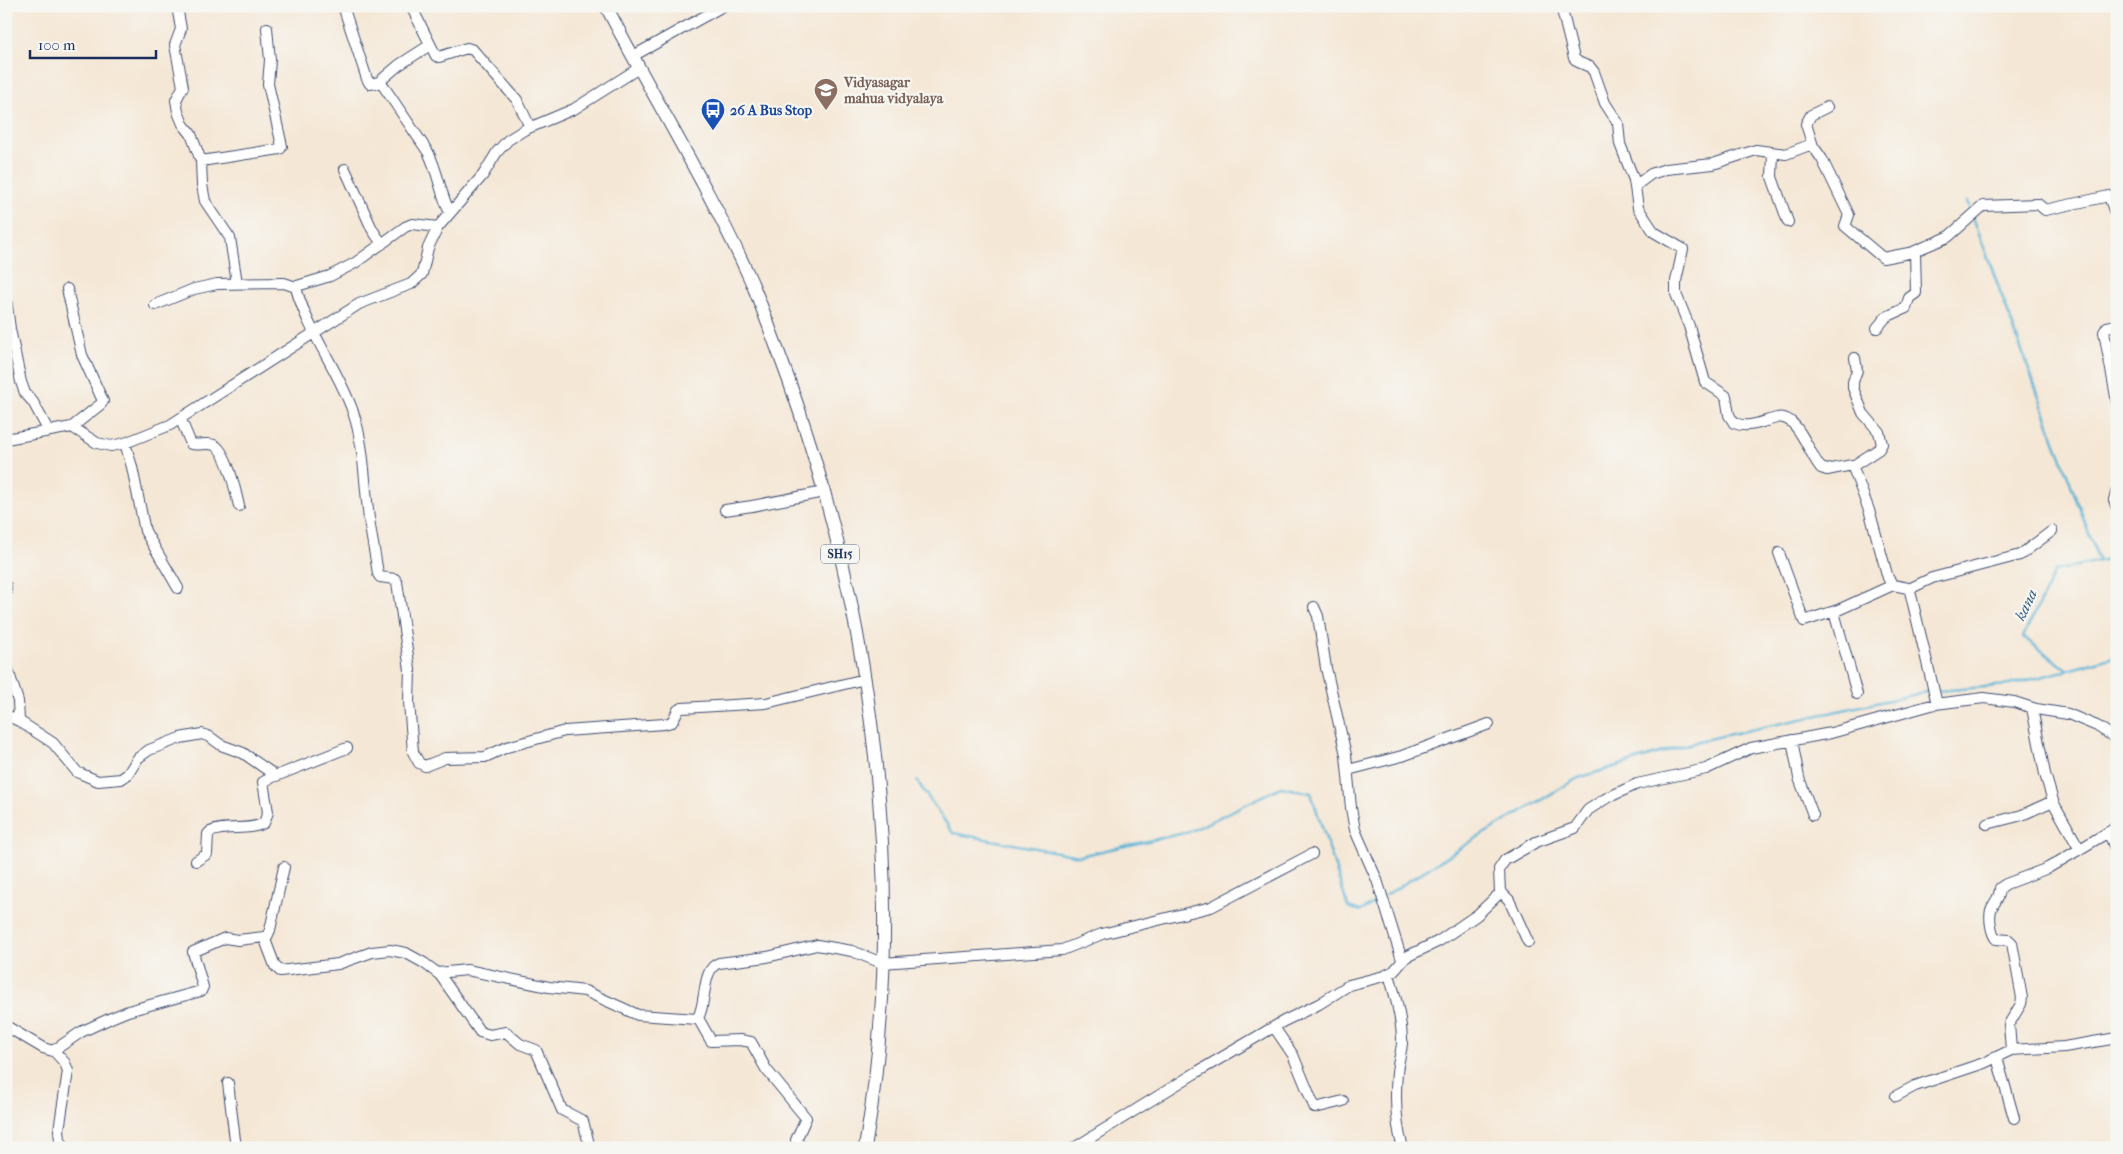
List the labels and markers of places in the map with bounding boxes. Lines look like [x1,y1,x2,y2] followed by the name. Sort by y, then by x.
[843,74,944,107] place label: Vidyasagar mahua vidyalaya
[813,77,839,111] school or university icon: Vidyasagar mahua vidyalaya
[700,97,726,131] bus stop icon: 26 A Bus Stop
[730,102,812,119] place label: 26 A Bus Stop

